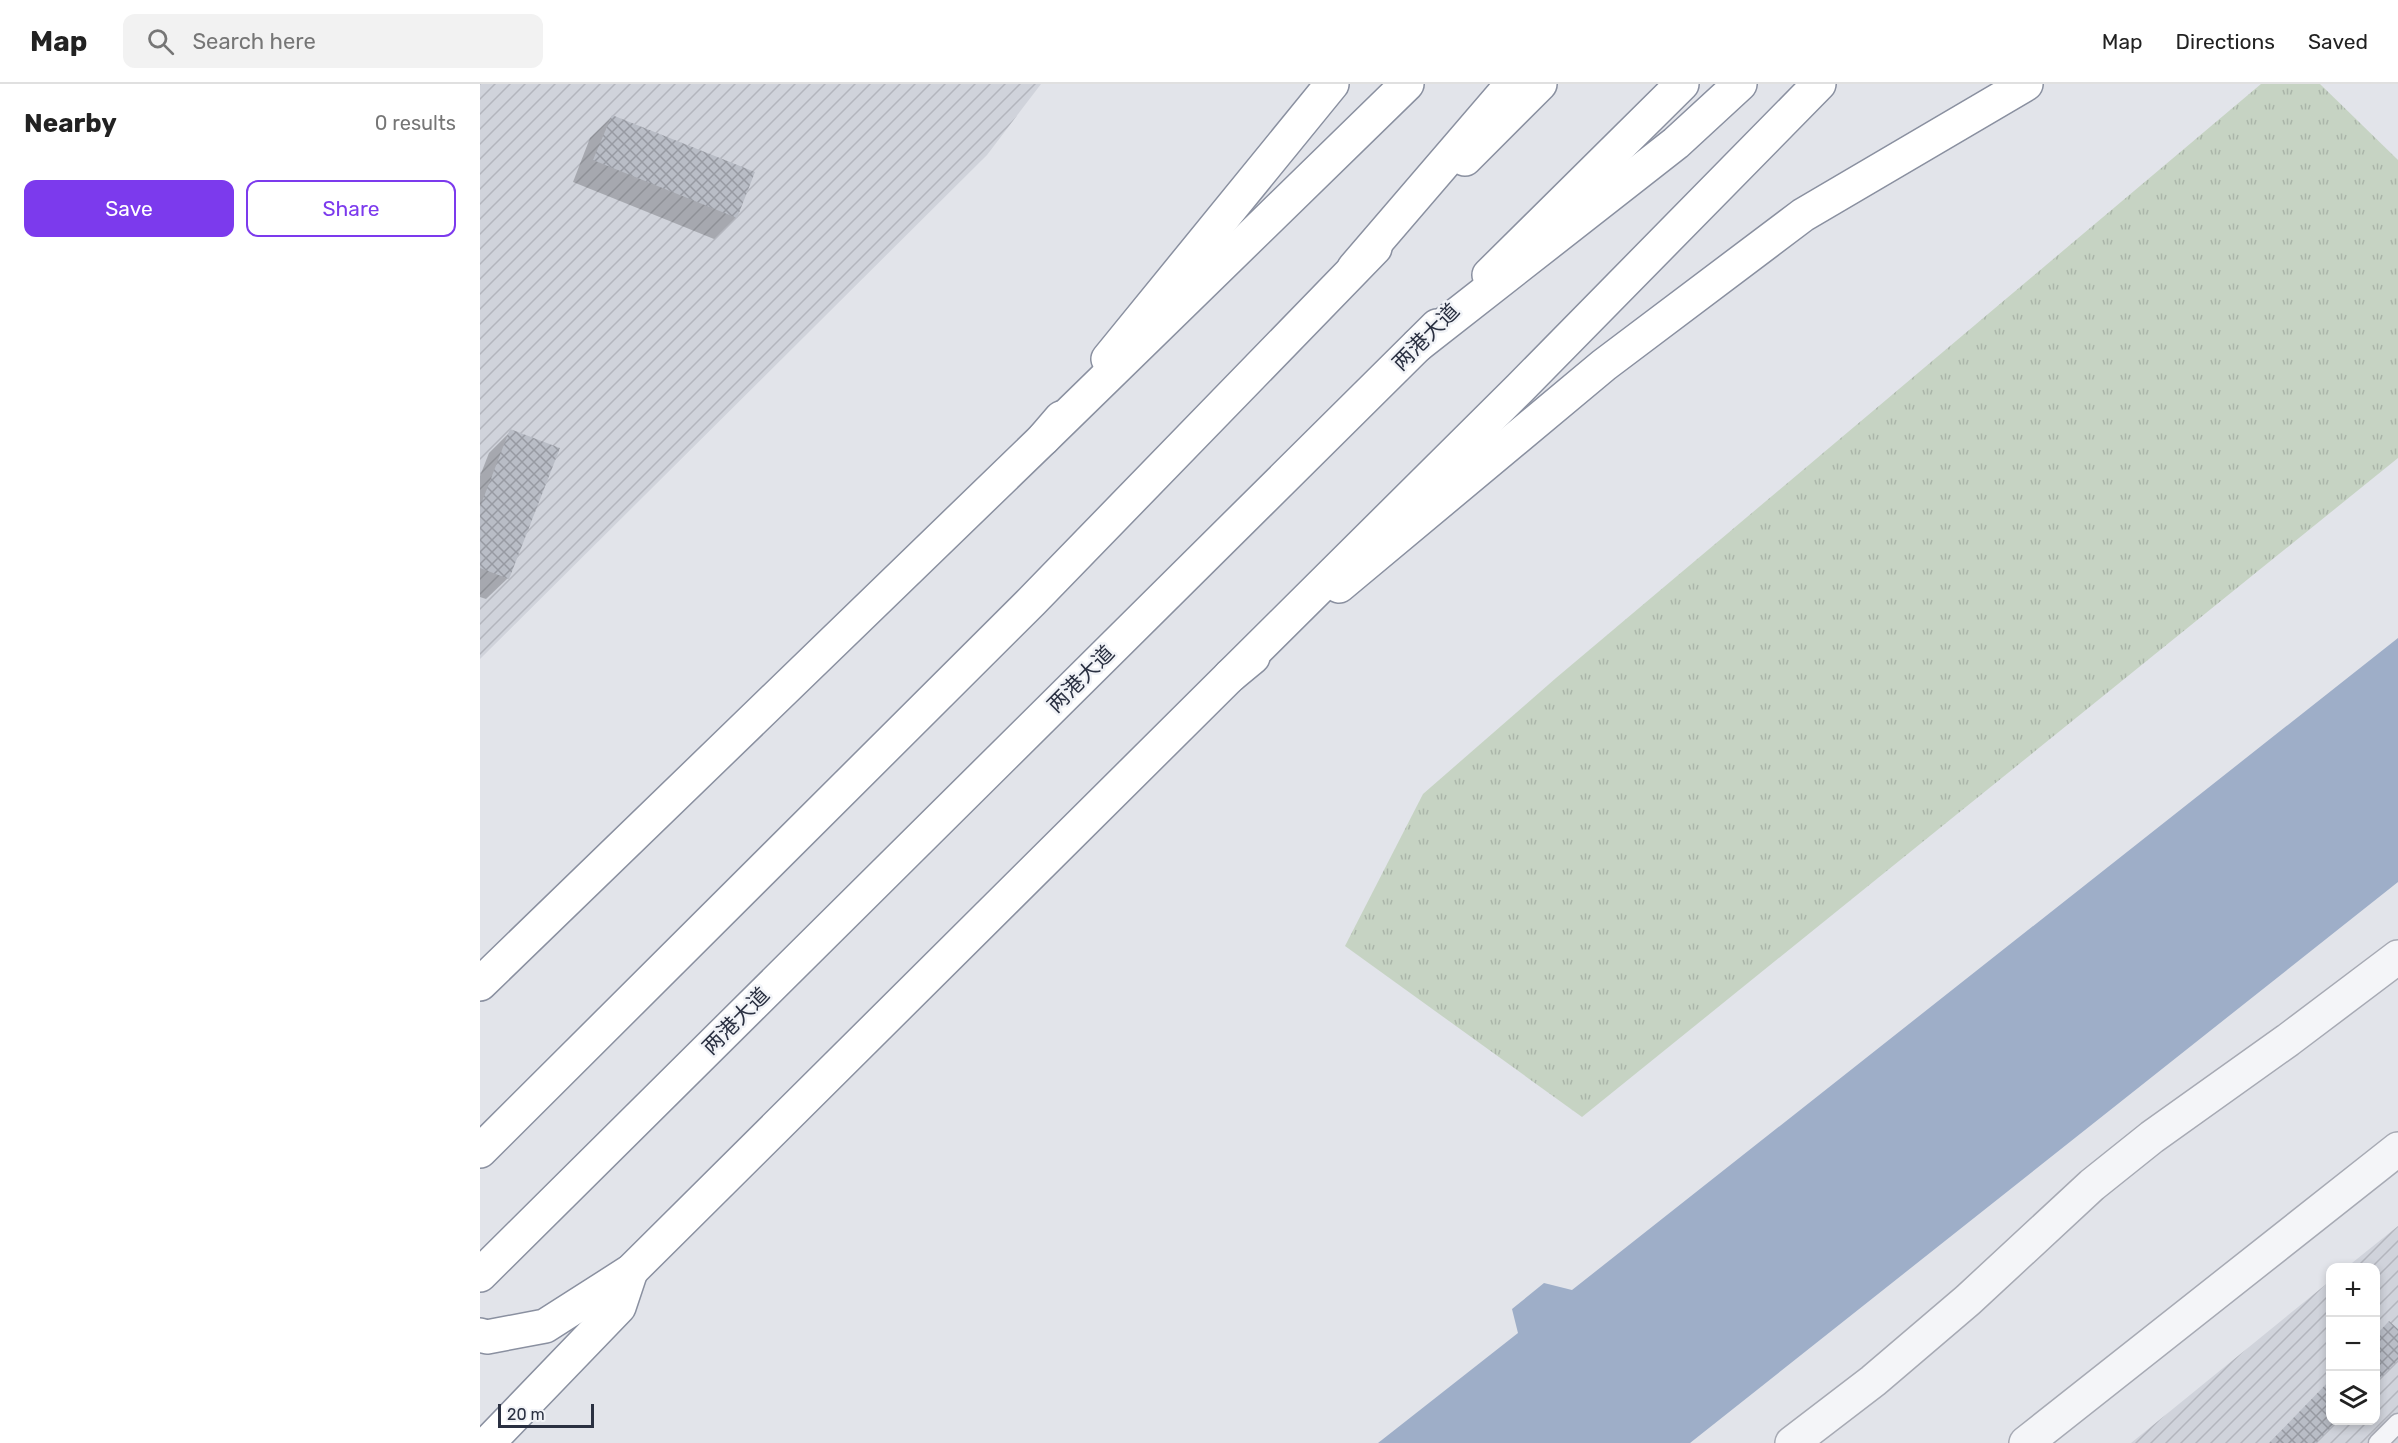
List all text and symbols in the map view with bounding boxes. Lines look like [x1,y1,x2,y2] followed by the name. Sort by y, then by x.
[123,14,543,68] search box
[30,25,87,58] text: Map
[144,25,177,58] icon: search
[192,28,316,55] text: Search here
[2102,29,2143,54] text: Map
[2176,29,2275,54] text: Directions
[2308,29,2368,54] text: Saved
[24,108,117,139] text: Nearby
[375,111,456,135] text: 0 results
[24,180,234,237] button: Save
[246,180,456,237] button: Share
[1387,298,1464,375] street label: 两港大道
[1042,640,1119,717] street label: 两港大道
[697,982,774,1059] street label: 两港大道
[2326,1263,2380,1425] map controls
[2326,1263,2380,1317] button: +
[2326,1317,2380,1371] button: −
[2326,1371,2380,1425] button: layers
[498,1401,594,1428] scale bar
[507,1405,545,1424] text: 20 m

